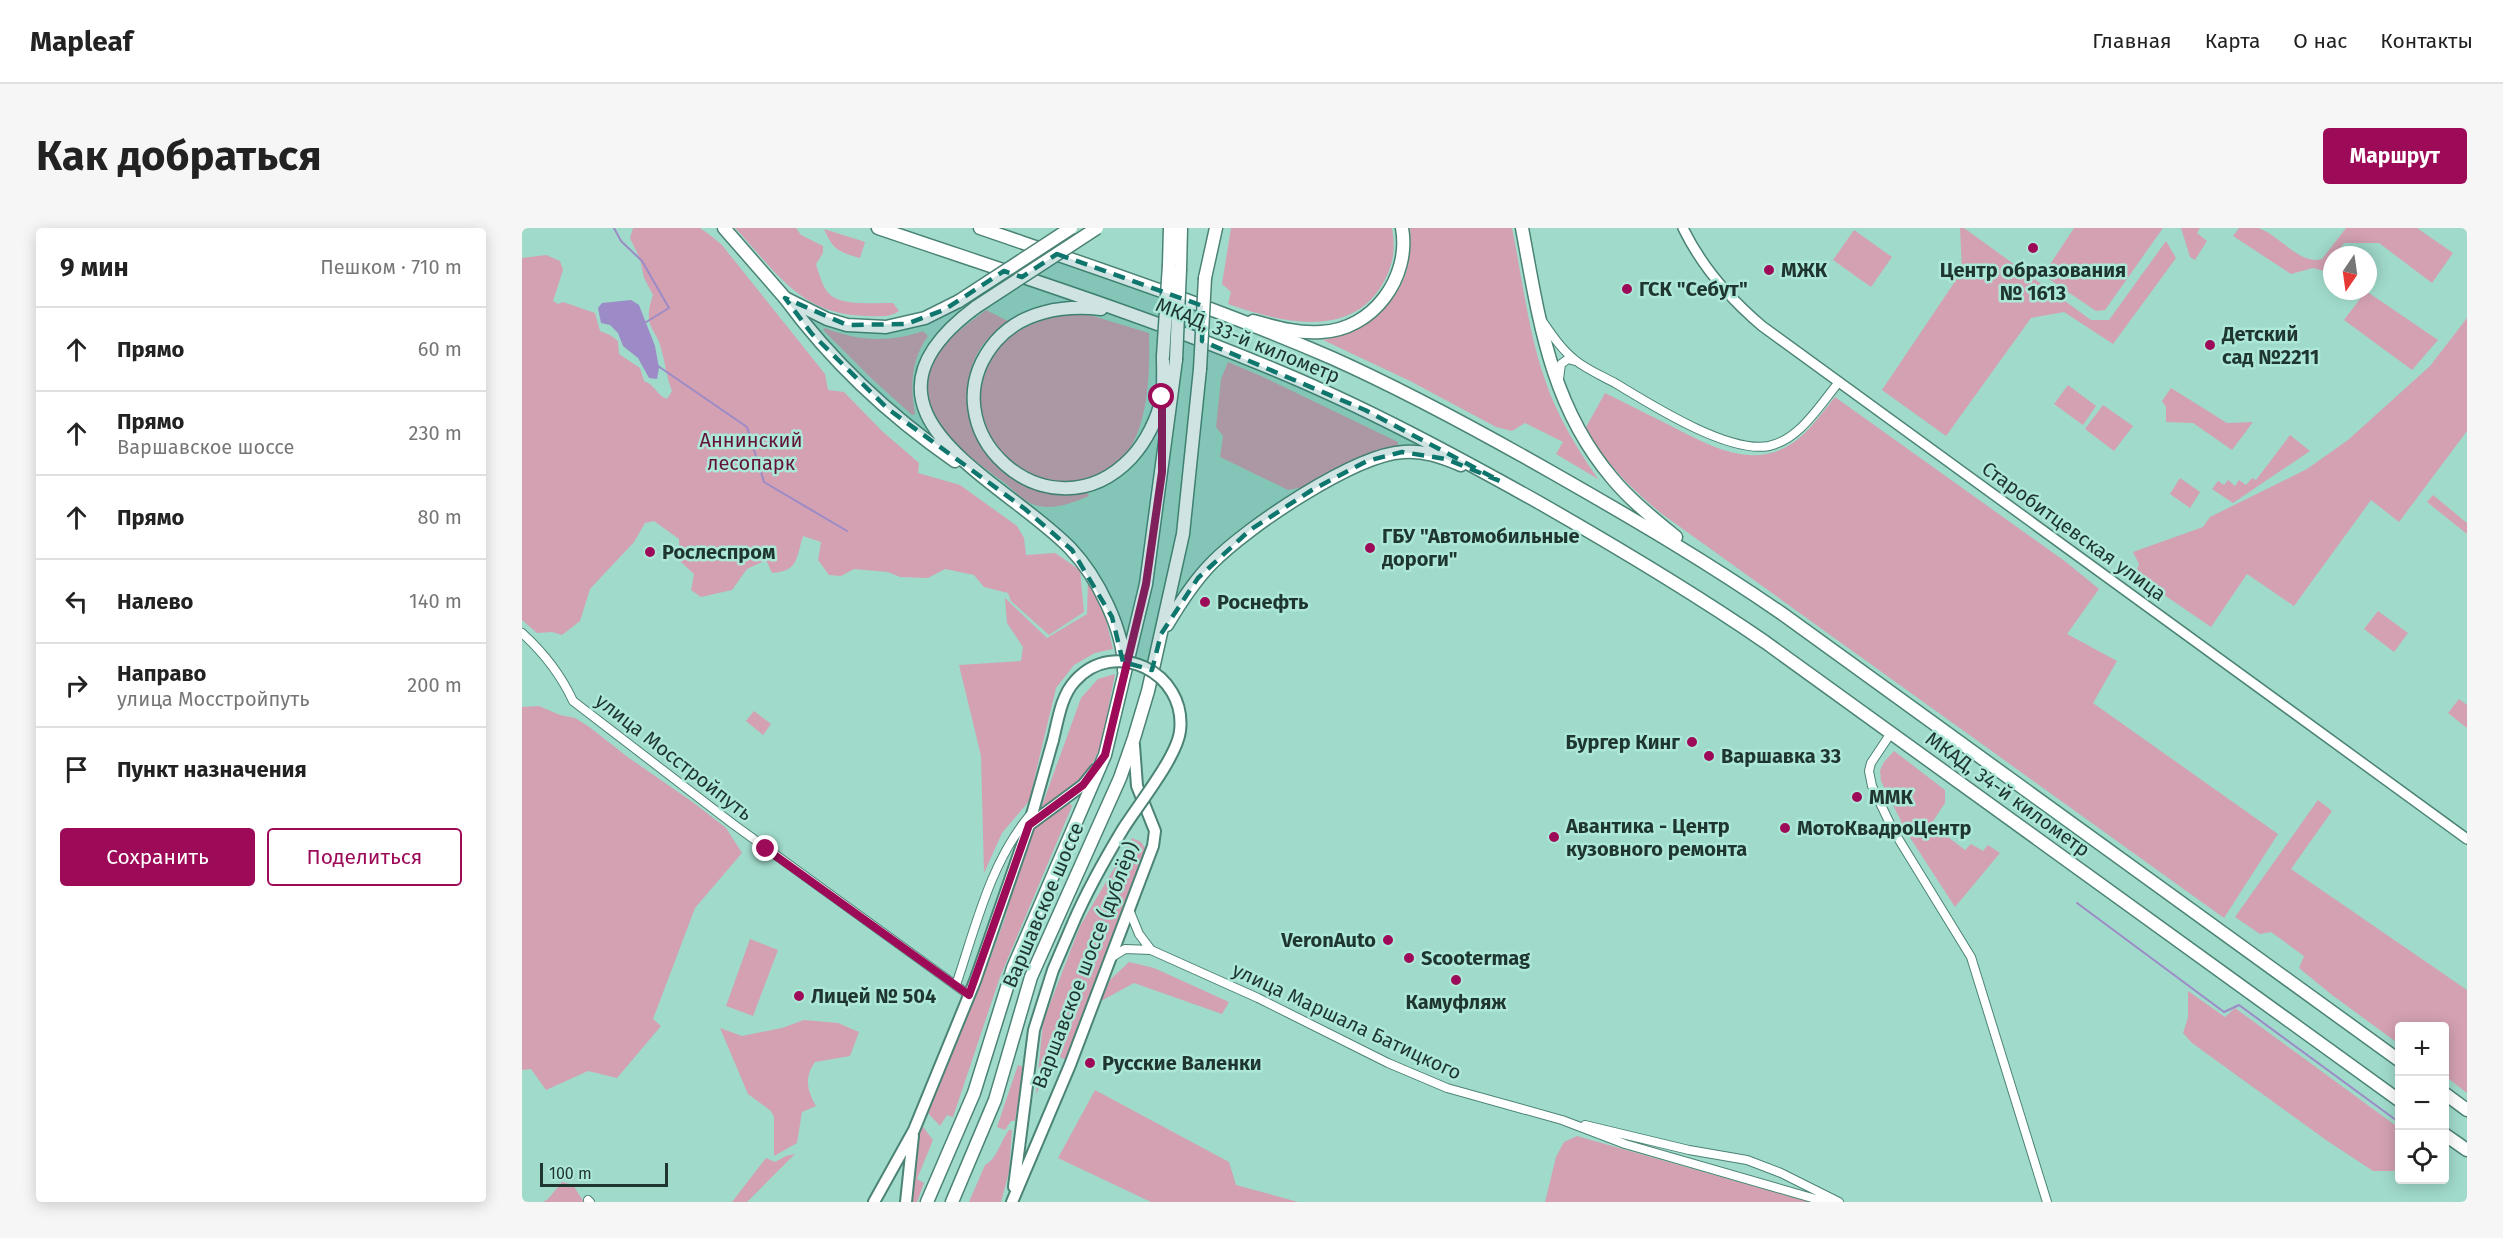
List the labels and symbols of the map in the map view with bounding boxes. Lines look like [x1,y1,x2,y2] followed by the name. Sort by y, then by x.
[2026,241,2040,255] marker: Центр образования № 1613
[2323,246,2377,300] north arrow
[1781,258,1828,282] place label: МЖК
[1940,258,2126,305] place label: Центр образования № 1613
[1762,263,1776,277] marker: МЖК
[1639,277,1748,301] place label: ГСК "Себут"
[1620,282,1634,296] marker: ГСК "Себут"
[1152,292,1344,388] street label: МКАД, 33-й километр
[2221,322,2319,369] place label: Детский сад №2211
[2203,338,2217,352] marker: Детский сад №2211
[1148,383,1174,409] route start
[700,428,802,475] park label: Аннинский лесопарк
[1977,456,2171,606] street label: Старобитцевская улица
[1382,524,1579,571] place label: ГБУ "Автомобильные дороги"
[662,540,775,564] place label: Рослеспром
[1363,541,1377,555] marker: ГБУ "Автомобильные дороги"
[643,545,657,559] marker: Рослеспром
[1217,590,1309,614] place label: Роснефть
[1198,595,1212,609] marker: Роснефть
[591,688,757,826] street label: улица Мосстройпуть
[1921,726,2095,862] street label: МКАД, 34-й километр
[1565,730,1680,754] place label: Бургер Кинг
[1685,735,1699,749] marker: Бургер Кинг
[1721,744,1841,768] place label: Варшавка 33
[1702,749,1716,763] marker: Варшавка 33
[1869,785,1913,809] place label: ММК
[1850,790,1864,804] marker: ММК
[1565,814,1747,861] place label: Авантика - Центр кузовного ремонта
[1797,816,1972,840] place label: МотоКвадроЦентр
[997,819,1089,991] street label: Варшавское шоссе
[1778,821,1792,835] marker: МотоКвадроЦентр
[1547,830,1561,844] marker: Авантика - Центр кузовного ремонта
[752,835,778,861] route end
[1027,838,1143,1092] street label: Варшавское шоссе (дублёр)
[1280,928,1376,952] place label: VeronAuto
[1381,933,1395,947] marker: VeronAuto
[1421,946,1531,970] place label: Scootermag
[1402,951,1416,965] marker: Scootermag
[1229,957,1465,1085] street label: улица Маршала Батицкого
[1449,973,1463,987] marker: Камуфляж
[811,984,936,1008] place label: Лицей № 504
[792,989,806,1003] marker: Лицей № 504
[1406,990,1507,1014] place label: Камуфляж
[1102,1051,1262,1075] place label: Русские Валенки
[1083,1056,1097,1070] marker: Русские Валенки
[540,1160,668,1188] scale bar

